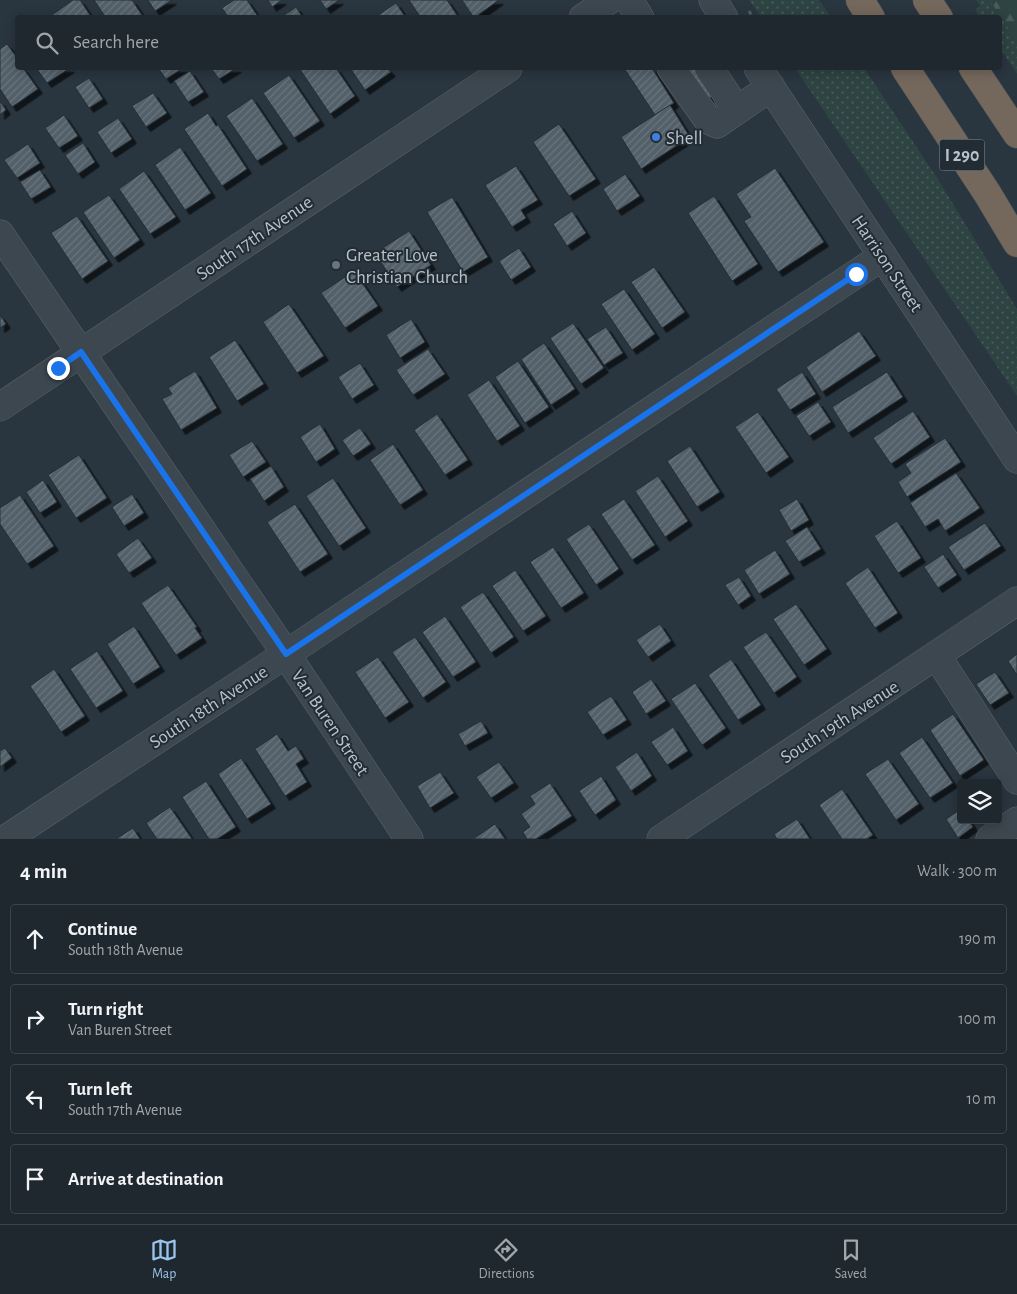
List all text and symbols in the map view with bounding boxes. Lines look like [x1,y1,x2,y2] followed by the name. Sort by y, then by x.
[15,15,1002,70] search box
[33,29,61,57] icon: search
[73,33,159,52] text: Search here
[666,129,703,148] place label: Shell
[650,131,662,143] marker: Shell
[940,140,984,170] road number: I 290
[193,192,316,284] street label: South 17th Avenue
[848,212,926,316] street label: Harrison Street
[346,246,468,287] place label: Greater Love Christian Church
[330,259,342,271] marker: Greater Love Christian Church
[845,263,868,286] route start
[47,357,70,380] route end
[146,662,271,752] street label: South 18th Avenue
[287,666,372,779] street label: Van Buren Street
[777,677,902,767] street label: South 19th Avenue
[957,779,1002,824] map controls
[957,779,1002,824] button: layers
[20,861,67,882] text: 4 min
[917,863,997,879] text: Walk · 300 m
[68,920,137,939] text: Continue
[21,925,49,953] icon: ahead
[959,931,996,947] text: 190 m
[68,942,183,958] text: South 18th Avenue
[68,1000,143,1019] text: Turn right
[21,1005,49,1033] icon: right
[958,1011,996,1027] text: 100 m
[68,1022,172,1038] text: Van Buren Street
[68,1080,132,1099] text: Turn left
[21,1085,49,1113] icon: left
[967,1091,996,1107] text: 10 m
[68,1102,182,1118] text: South 17th Avenue
[21,1165,49,1193] icon: arrive
[68,1170,224,1189] text: Arrive at destination
[150,1236,178,1283] tab: Map
[479,1236,534,1283] tab: Directions
[835,1236,867,1283] tab: Saved

